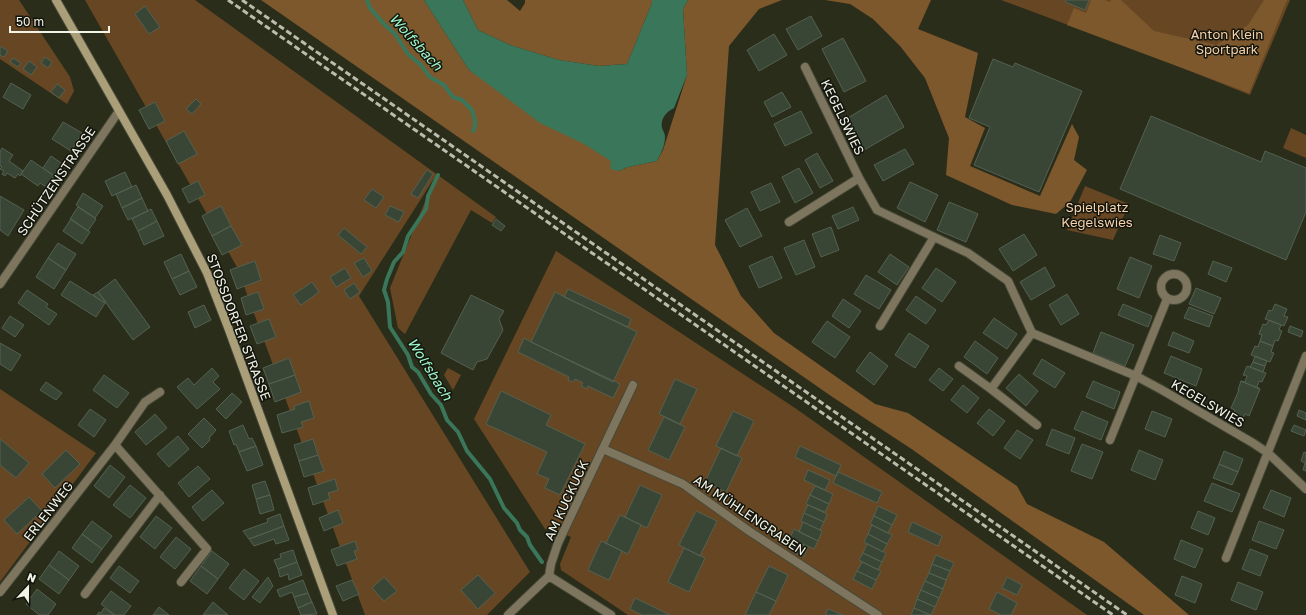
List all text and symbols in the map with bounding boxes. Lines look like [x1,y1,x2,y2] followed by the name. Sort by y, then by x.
[10,8,109,34] scale bar
[386,10,447,75] water label: Wolfsbach
[16,14,44,29] text: 50 m
[1191,26,1263,57] park label: Anton Klein Sportpark
[818,77,868,157] street label: KEGELSWIES
[13,123,99,239] street label: SCHÜTZENSTRASSE
[1061,199,1133,230] park label: Spielplatz Kegelswies
[204,251,274,403] street label: STOSSDORFER STRASSE
[404,334,457,404] water label: Wolfsbach
[1168,376,1248,430] street label: KEGELSWIES
[540,457,592,543] street label: AM KUCKUCK
[691,471,809,559] street label: AM MÜHLENGRABEN
[20,478,76,544] street label: ERLENWEG
[8,567,48,607] north arrow
[26,570,38,585] text: N

